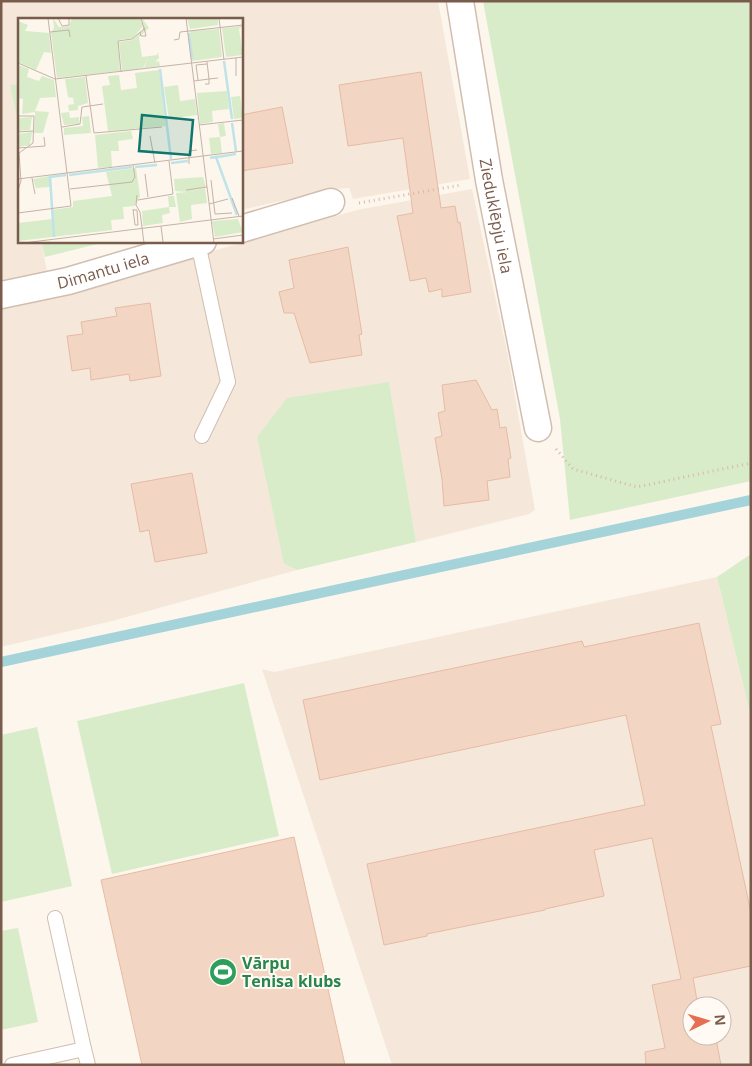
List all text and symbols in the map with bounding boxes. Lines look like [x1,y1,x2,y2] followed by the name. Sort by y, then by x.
[18,18,242,242] inset map
[475,157,518,276] street label: Zieduklēpju iela
[55,247,152,294] street label: Dimantu iela
[242,952,341,992] place label: Vārpu Tenisa klubs
[208,957,238,987] sports icon: Vārpu Tenisa klubs
[682,996,732,1046] north arrow
[710,1013,730,1026] text: N

